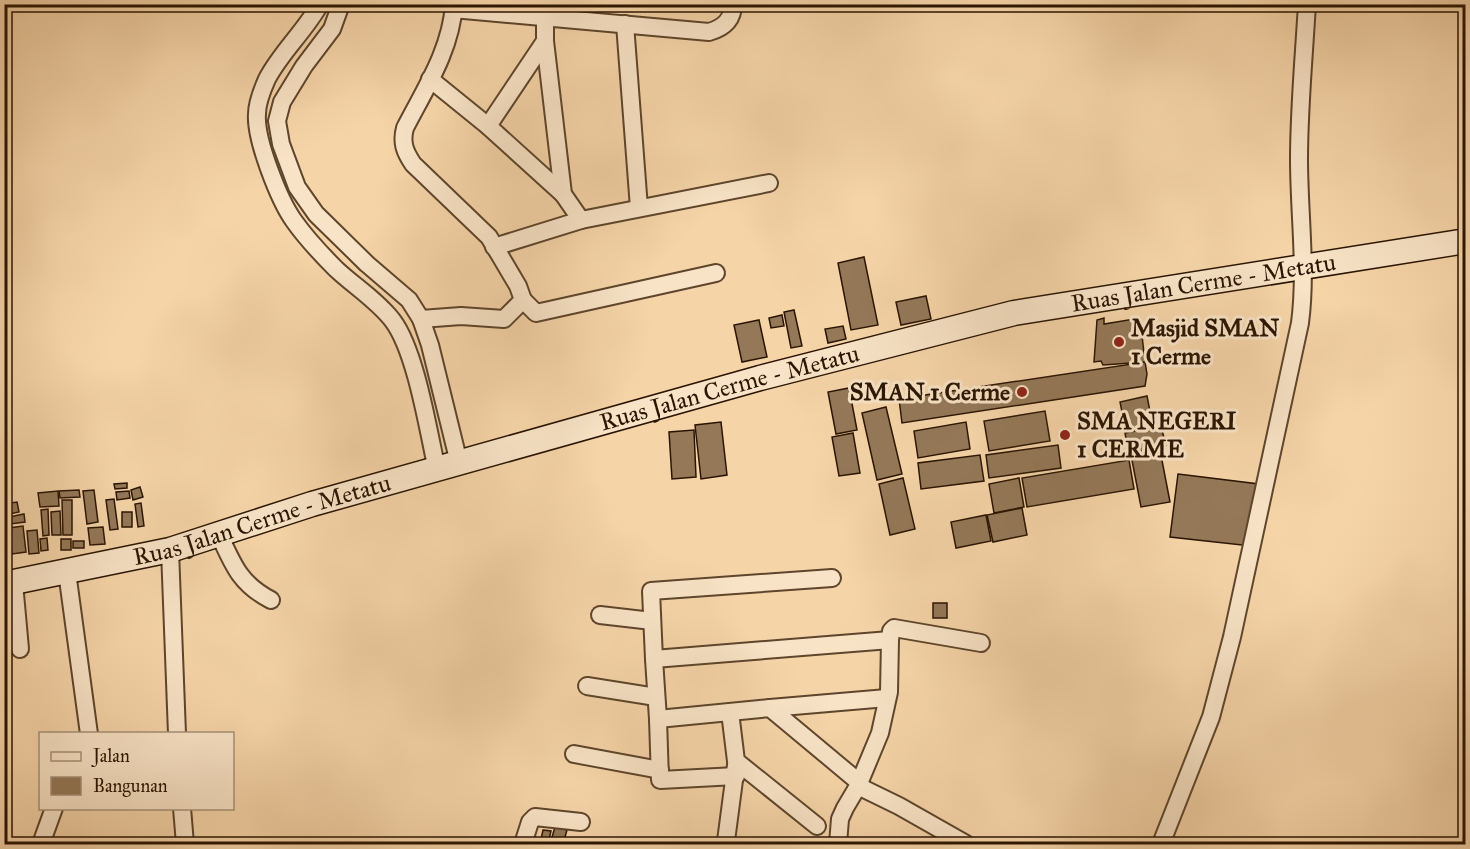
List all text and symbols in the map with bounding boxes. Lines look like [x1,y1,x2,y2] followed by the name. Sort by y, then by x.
[1069,247,1338,319] street label: Ruas Jalan Cerme - Metatu
[1131,313,1280,371] place label: Masjid SMAN 1 Cerme
[1112,335,1126,349] marker: Masjid SMAN 1 Cerme
[596,338,863,437] street label: Ruas Jalan Cerme - Metatu
[850,377,1010,407] place label: SMAN 1 Cerme
[1015,385,1029,399] marker: SMAN 1 Cerme
[1077,406,1236,464] place label: SMA NEGERI 1 CERME
[1058,428,1072,442] marker: SMA NEGERI 1 CERME
[130,468,394,572] street label: Ruas Jalan Cerme - Metatu
[39,732,234,810] legend
[91,745,130,768] text: Jalan
[93,775,168,798] text: Bangunan

